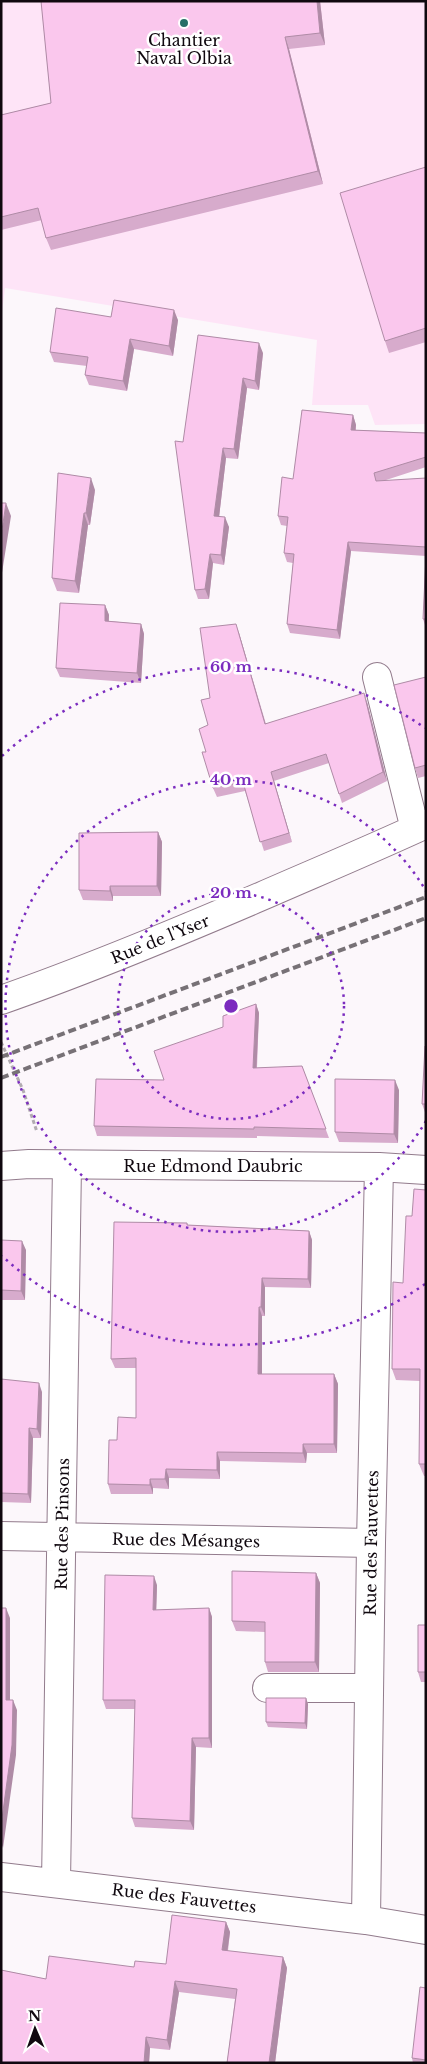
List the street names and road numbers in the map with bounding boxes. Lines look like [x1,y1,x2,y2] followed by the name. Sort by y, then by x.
[108,910,213,968] street label: Rue de l'Yser
[123,1156,303,1176] street label: Rue Edmond Daubric
[51,1458,73,1590] street label: Rue des Pinsons
[360,1470,382,1616] street label: Rue des Fauvettes
[112,1529,260,1551] street label: Rue des Mésanges
[110,1879,258,1917] street label: Rue des Fauvettes

